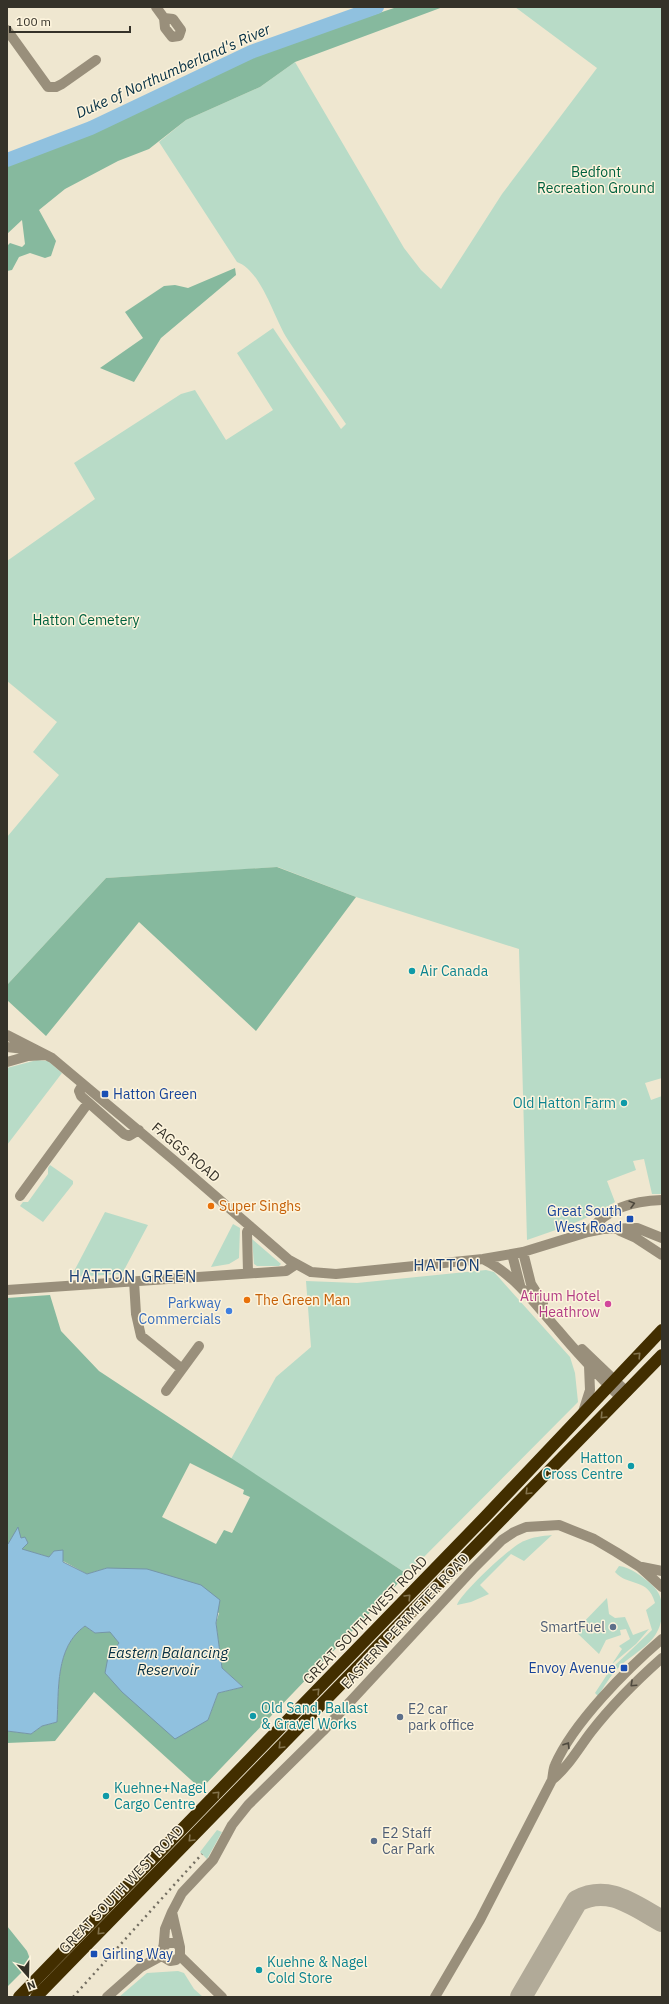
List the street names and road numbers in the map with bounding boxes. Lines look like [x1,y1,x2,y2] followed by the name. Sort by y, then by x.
[148,1118,224,1186] street label: FAGGS ROAD
[337,1549,473,1693] street label: EASTERN PERIMETER ROAD
[299,1552,431,1688] street label: GREAT SOUTH WEST ROAD
[55,1821,187,1957] street label: GREAT SOUTH WEST ROAD

